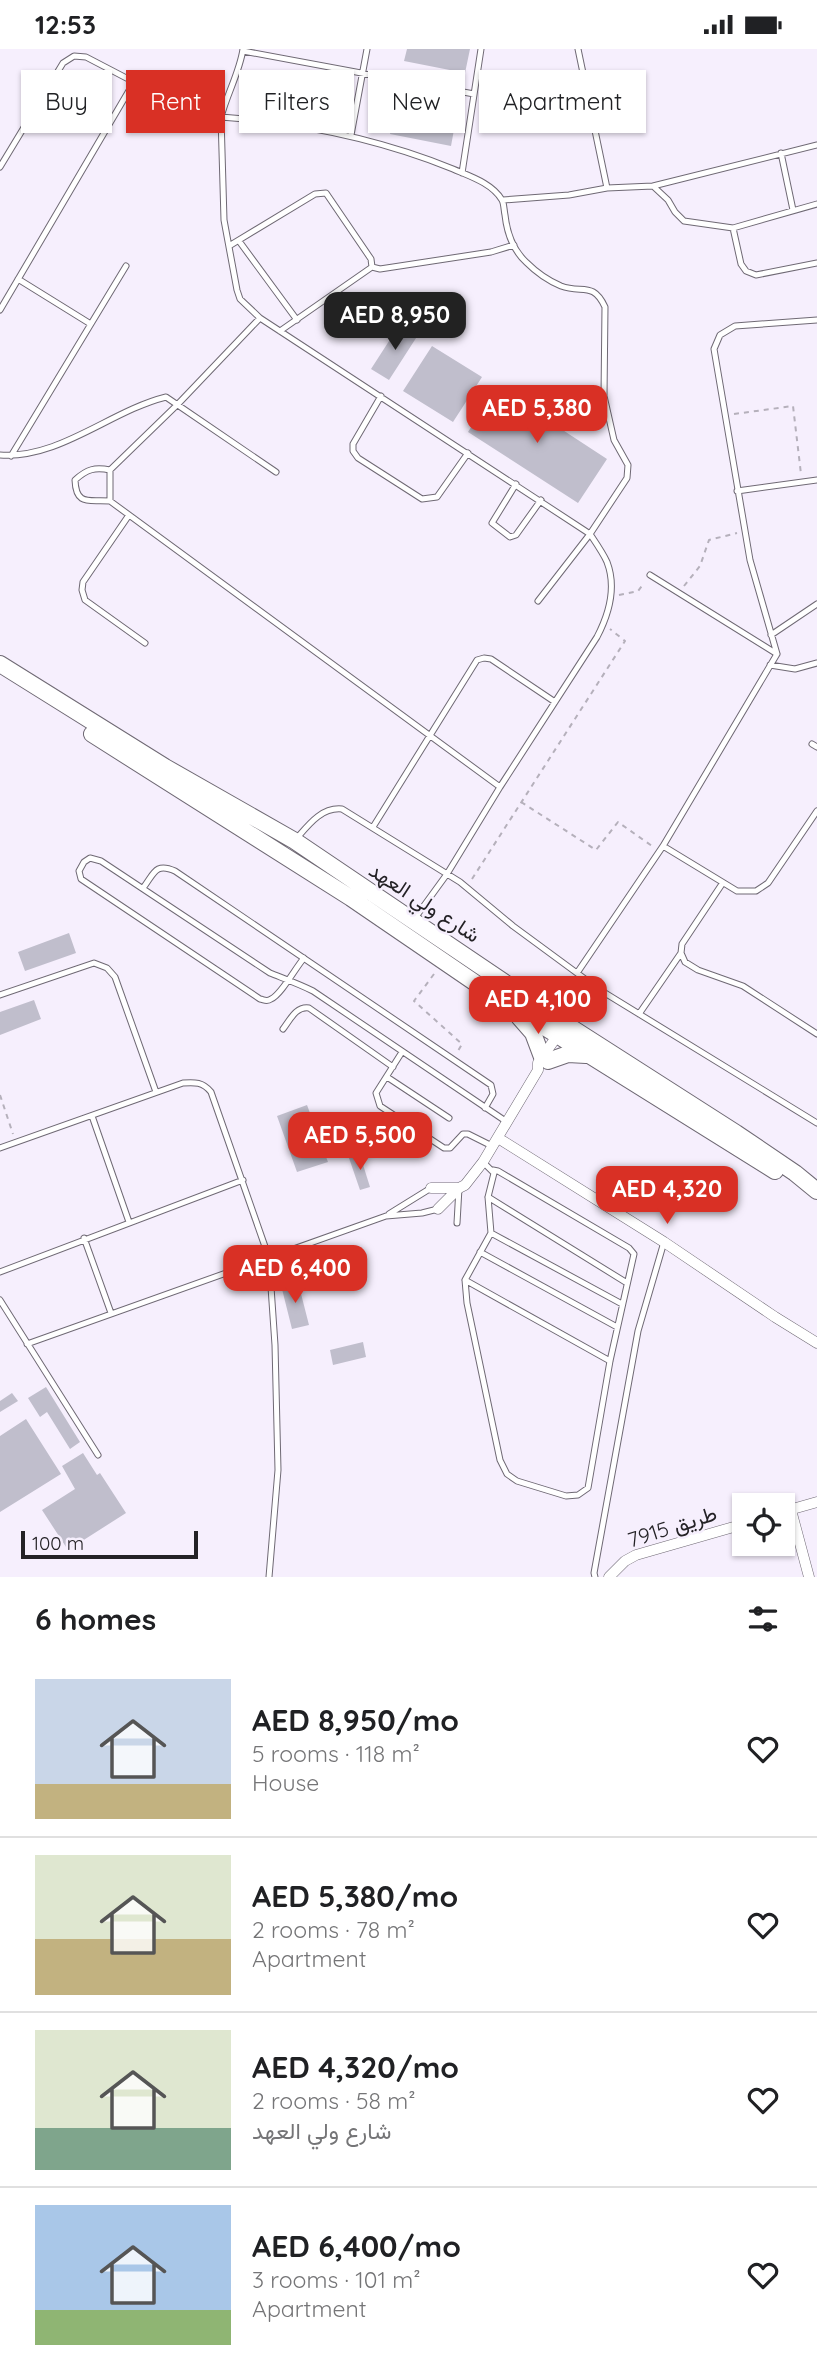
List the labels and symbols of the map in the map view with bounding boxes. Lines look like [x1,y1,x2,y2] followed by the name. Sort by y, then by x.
[315,293,475,352] pin: AED 8,950
[457,385,617,445] pin: AED 5,380
[362,856,485,952] street label: شارع ولي العهد
[458,977,618,1036] pin: AED 4,100
[280,1113,440,1172] pin: AED 5,500
[587,1167,747,1226] pin: AED 4,320
[215,1245,375,1305] pin: AED 6,400
[624,1499,720,1554] street label: طريق 7915
[21,1528,198,1560] scale bar

